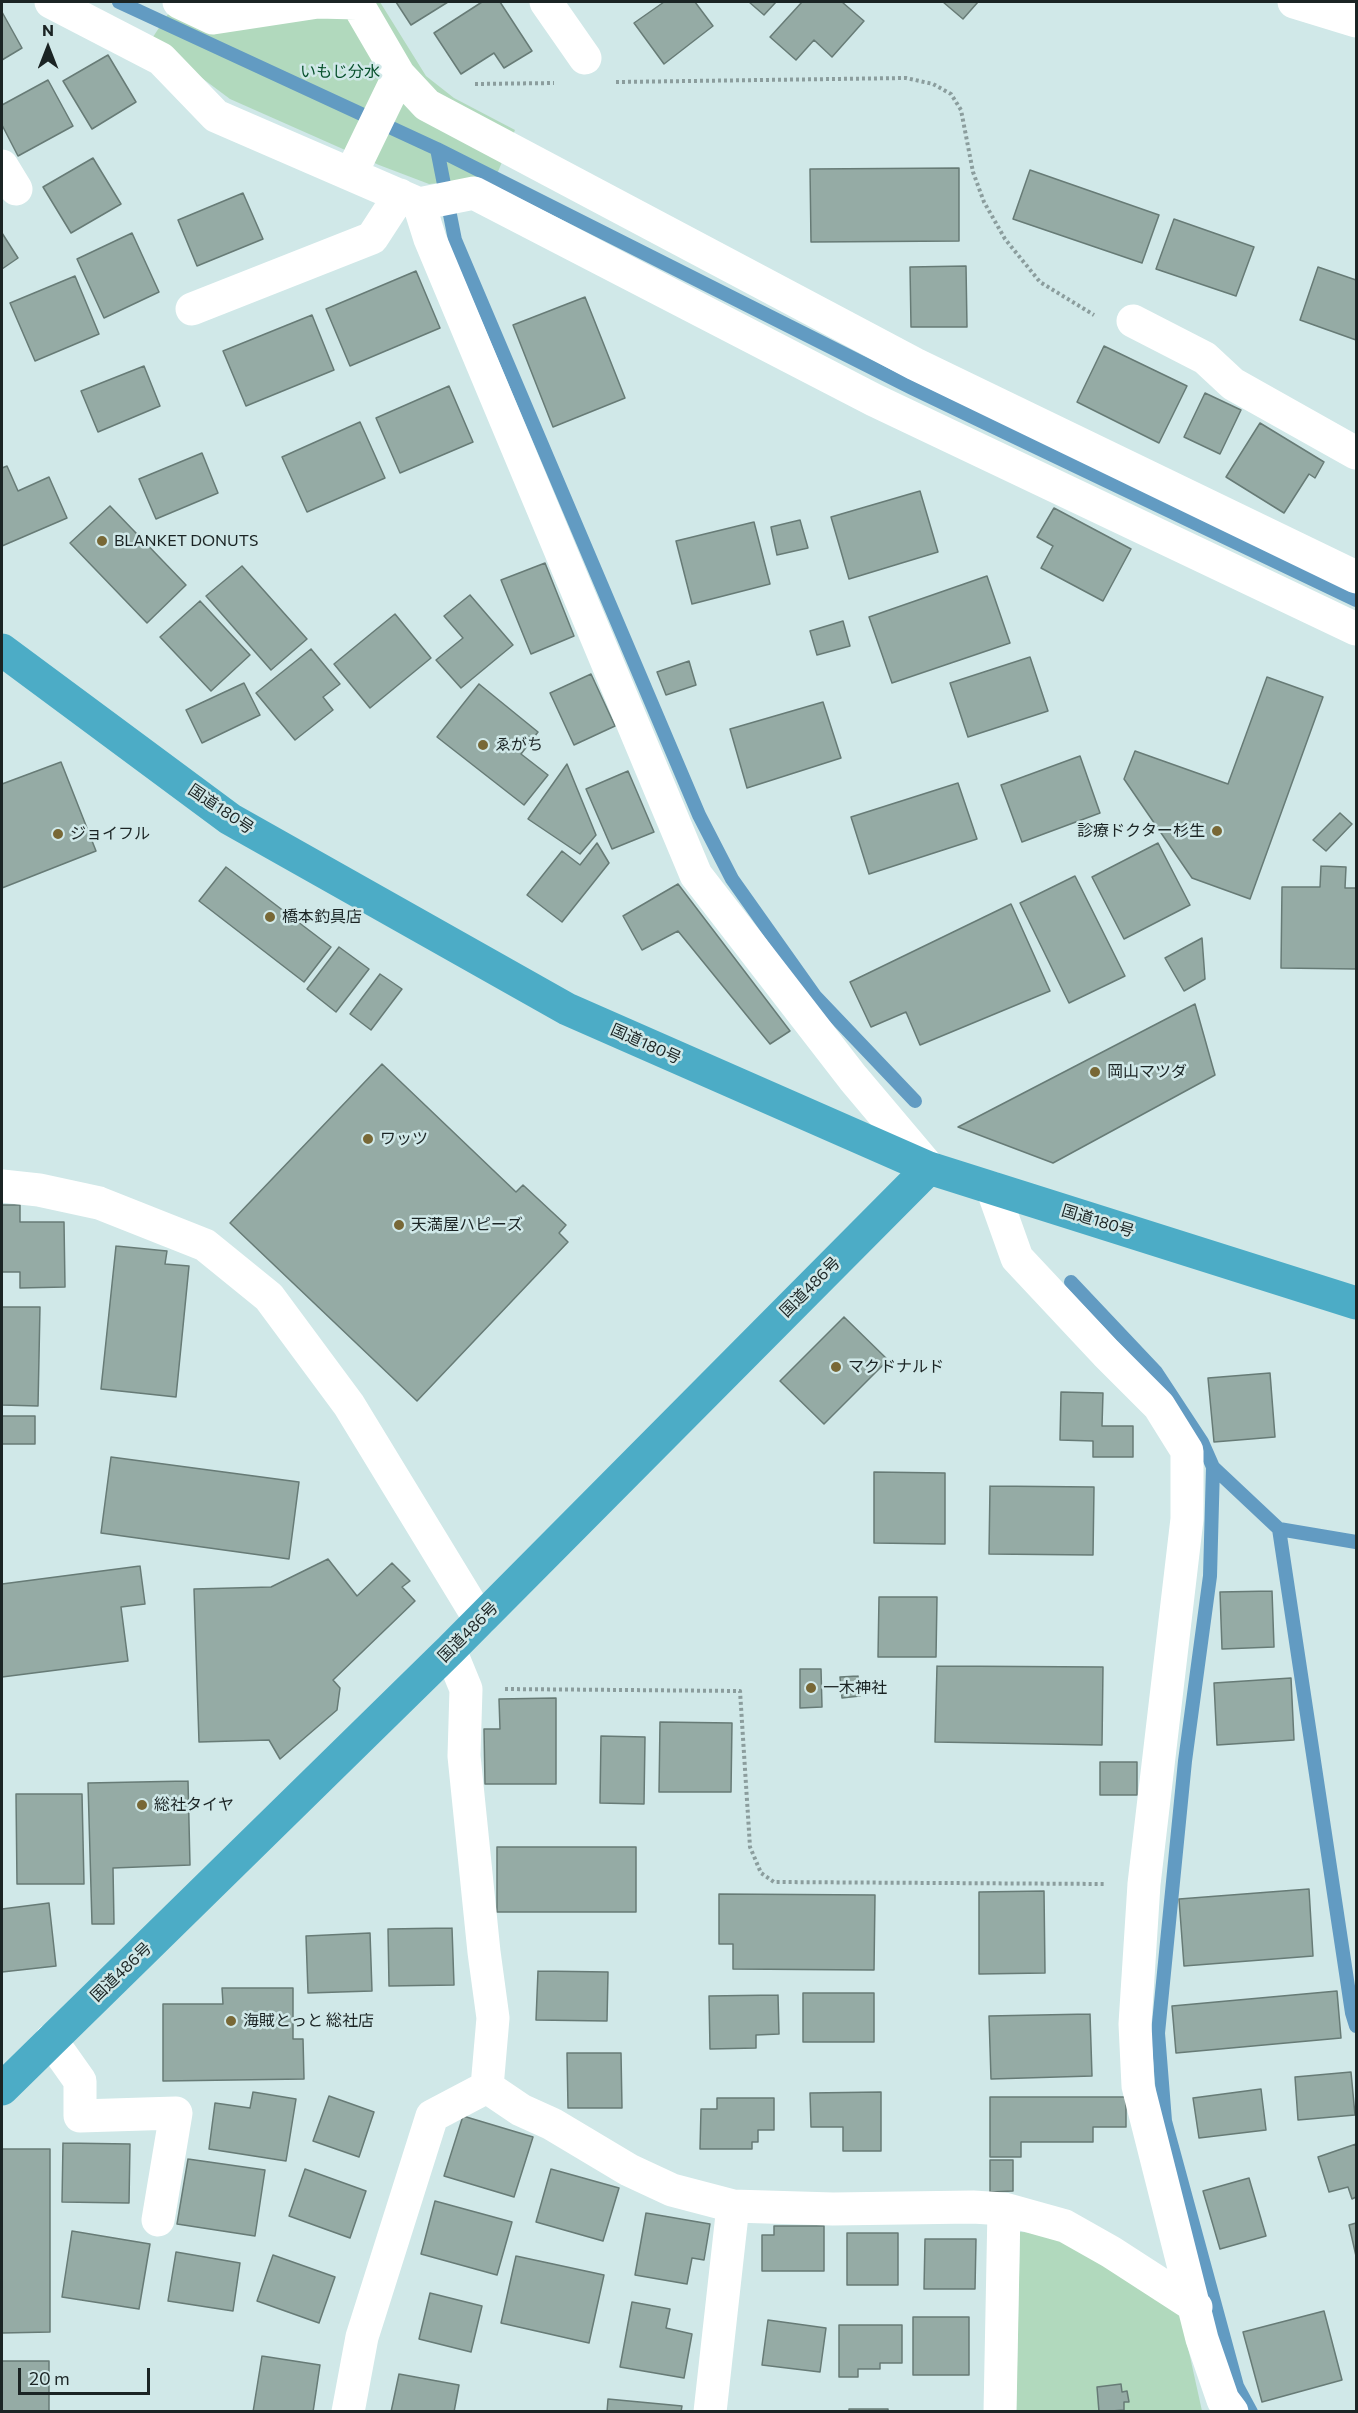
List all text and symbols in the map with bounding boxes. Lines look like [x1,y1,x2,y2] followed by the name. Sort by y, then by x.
[18,18,78,78] north arrow
[42,20,54,39] text: N
[300,62,380,82] park label: いもじ分水
[114,531,258,551] place label: BLANKET DONUTS
[95,534,109,548] marker: BLANKET DONUTS
[495,735,543,755] place label: ゑがち
[476,738,490,752] marker: ゑがち
[185,780,257,838] street label: 国道180号
[1077,821,1205,841] place label: 診療ドクター杉生
[70,824,150,844] place label: ジョイフル
[1210,824,1224,838] marker: 診療ドクター杉生
[51,827,65,841] marker: ジョイフル
[282,907,362,927] place label: 橋本釣具店
[263,910,277,924] marker: 橋本釣具店
[608,1020,684,1068] street label: 国道180号
[1107,1062,1187,1082] place label: 岡山マツダ
[1088,1065,1102,1079] marker: 岡山マツダ
[380,1129,428,1149] place label: ワッツ
[361,1132,375,1146] marker: ワッツ
[1059,1201,1137,1241] street label: 国道180号
[411,1215,523,1235] place label: 天満屋ハピーズ
[392,1218,406,1232] marker: 天満屋ハピーズ
[776,1253,844,1321] street label: 国道486号
[848,1357,944,1377] place label: マクドナルド
[829,1360,843,1374] marker: マクドナルド
[434,1598,502,1666] street label: 国道486号
[823,1678,887,1698] place label: 一木神社
[804,1681,818,1695] marker: 一木神社
[154,1795,234,1815] place label: 総社タイヤ
[135,1798,149,1812] marker: 総社タイヤ
[87,1938,155,2006] street label: 国道486号
[243,2011,374,2031] place label: 海賊とっと 総社店
[224,2014,238,2028] marker: 海賊とっと 総社店
[21,2356,153,2394] scale bar
[29,2367,70,2389] text: 20 m

